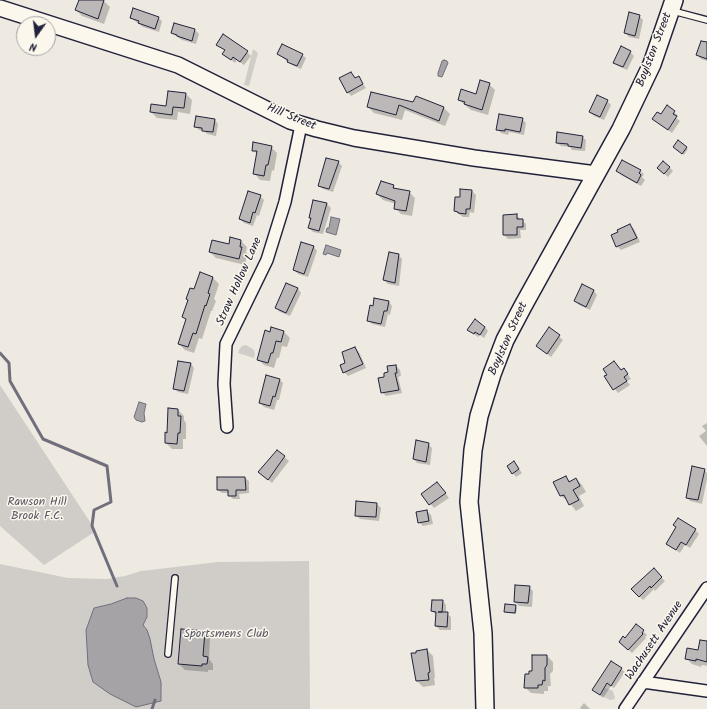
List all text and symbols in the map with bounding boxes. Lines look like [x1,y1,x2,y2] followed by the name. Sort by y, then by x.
[634,11,676,89] street label: Boylston Street
[16,16,56,56] north arrow
[28,37,39,56] text: N
[264,102,318,134] street label: Hill Street
[214,236,266,328] street label: Straw Hollow Lane
[486,300,532,378] street label: Boylston Street
[7,496,67,524] park label: Rawson Hill Brook F.C.
[623,599,687,683] street label: Wachusett Avenue
[184,628,268,642] park label: Sportsmens Club

